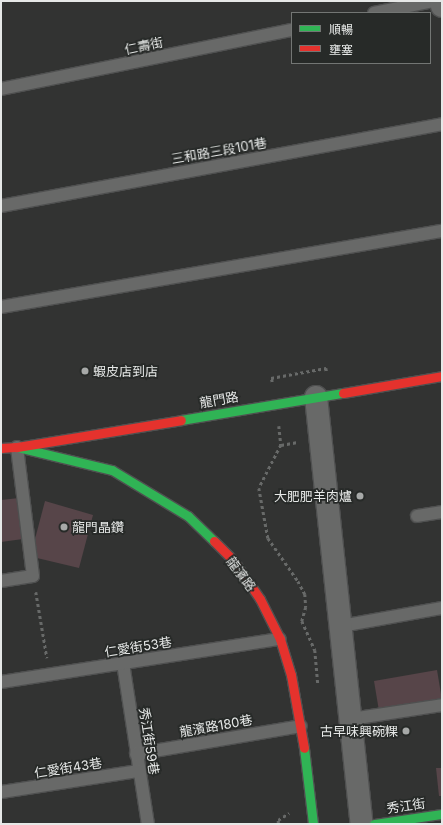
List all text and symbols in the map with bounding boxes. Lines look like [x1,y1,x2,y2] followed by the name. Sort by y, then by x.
[291,12,431,64] legend
[329,22,353,37] text: 順暢
[123,34,165,58] street label: 仁壽街
[329,42,353,57] text: 壅塞
[170,135,268,167] street label: 三和路三段101巷
[93,363,158,379] place label: 蝦皮店到店
[80,366,90,376] marker: 蝦皮店到店
[198,389,240,411] street label: 龍門路
[274,488,352,504] place label: 大肥肥羊肉爐
[355,491,365,501] marker: 大肥肥羊肉爐
[72,519,124,535] place label: 龍門晶鑽
[59,522,69,532] marker: 龍門晶鑽
[223,554,259,594] street label: 龍濱路
[103,634,173,660] street label: 仁愛街53巷
[136,706,162,776] street label: 秀江街59巷
[178,712,254,740] street label: 龍濱路180巷
[320,723,398,739] place label: 古早味興碗粿
[401,726,411,736] marker: 古早味興碗粿
[33,755,103,781] street label: 仁愛街43巷
[386,796,426,816] street label: 秀江街

